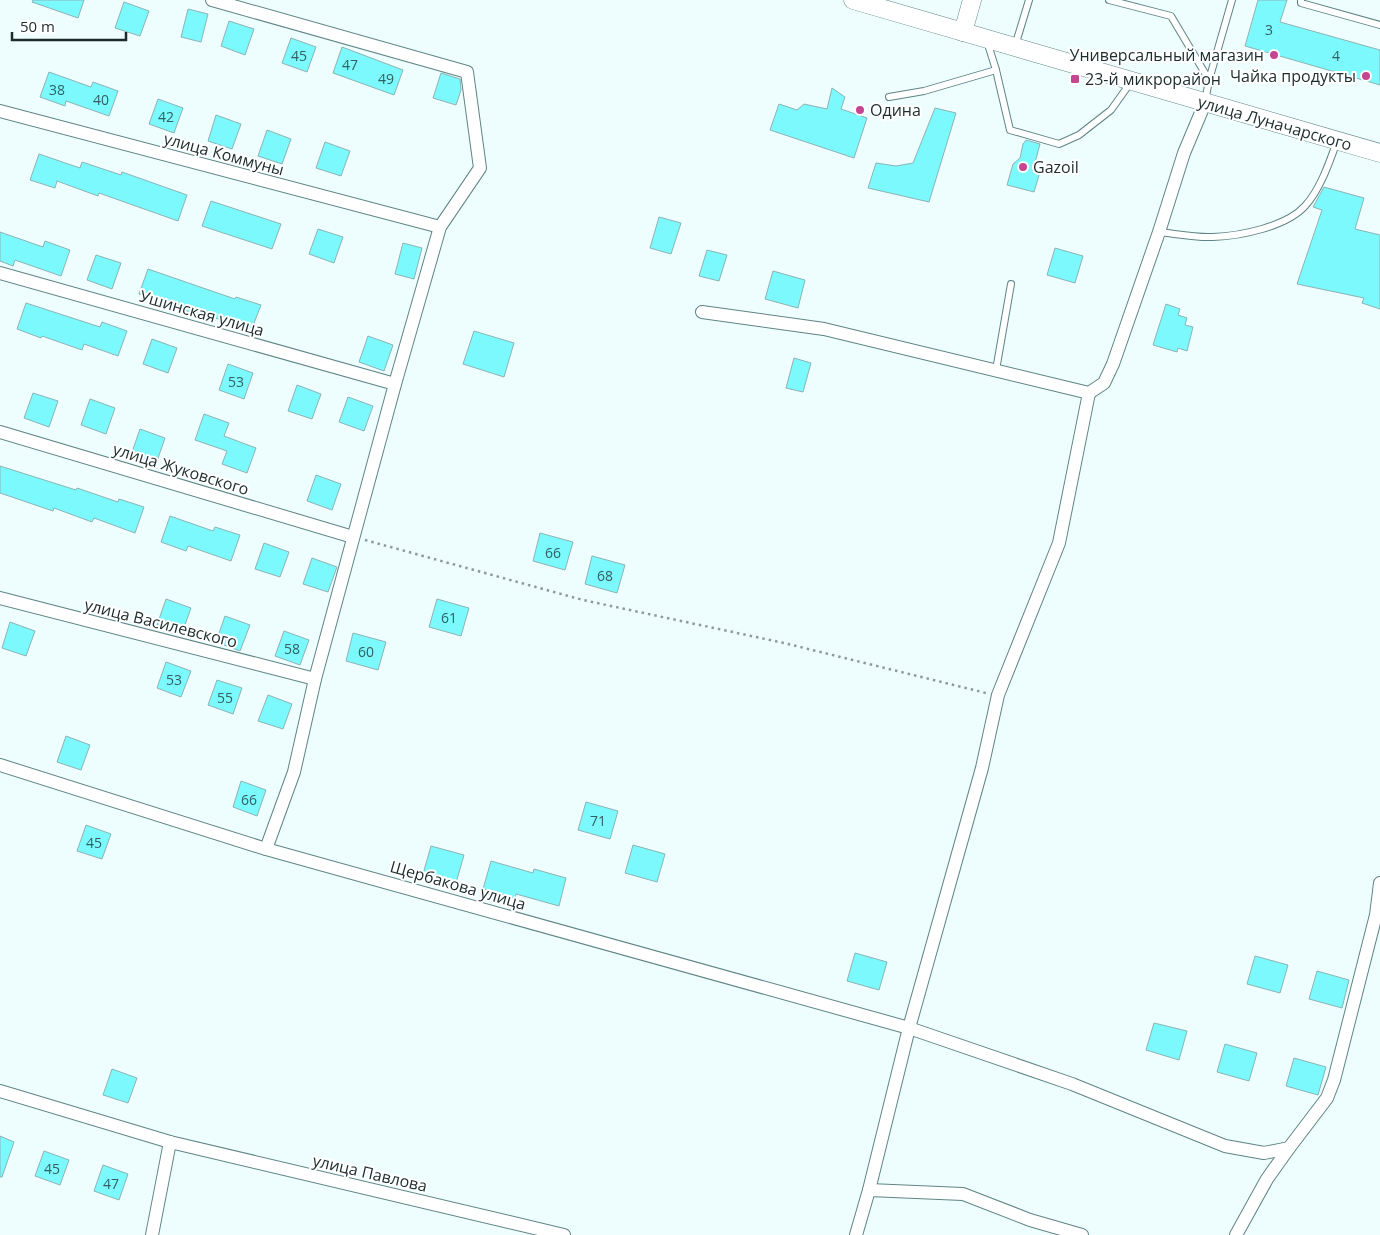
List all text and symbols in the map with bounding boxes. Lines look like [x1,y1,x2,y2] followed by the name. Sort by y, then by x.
[12,10,126,42] scale bar
[20,16,55,36] text: 50 m
[1265,20,1273,39] house number: 3
[1070,44,1264,66] place label: Универсальный магазин
[291,46,307,65] house number: 45
[1332,46,1340,65] house number: 4
[1268,49,1280,61] marker: Универсальный магазин
[342,55,358,74] house number: 47
[1230,65,1356,87] place label: Чайка продукты
[1085,68,1221,90] place label: 23-й микрорайон
[378,69,394,88] house number: 49
[1360,70,1372,82] marker: Чайка продукты
[1069,73,1081,85] marker: 23-й микрорайон
[49,80,65,99] house number: 38
[93,90,109,109] house number: 40
[1195,90,1355,156] street label: улица Луначарского
[870,99,921,121] place label: Одина
[854,104,866,116] marker: Одина
[158,107,174,126] house number: 42
[161,127,287,181] street label: улица Коммуны
[1033,156,1079,178] place label: Gazoil
[1017,161,1029,173] marker: Gazoil
[137,285,267,341] street label: Ушинская улица
[228,372,244,391] house number: 53
[110,438,252,500] street label: улица Жуковского
[545,543,561,562] house number: 66
[597,566,613,585] house number: 68
[82,593,240,653] street label: улица Василевского
[441,608,457,627] house number: 61
[284,639,300,658] house number: 58
[358,642,374,661] house number: 60
[166,670,182,689] house number: 53
[217,688,233,707] house number: 55
[241,790,257,809] house number: 66
[590,811,606,830] house number: 71
[86,833,102,852] house number: 45
[388,855,528,915] street label: Щербакова улица
[311,1149,429,1197] street label: улица Павлова
[44,1159,60,1178] house number: 45
[103,1174,119,1193] house number: 47

